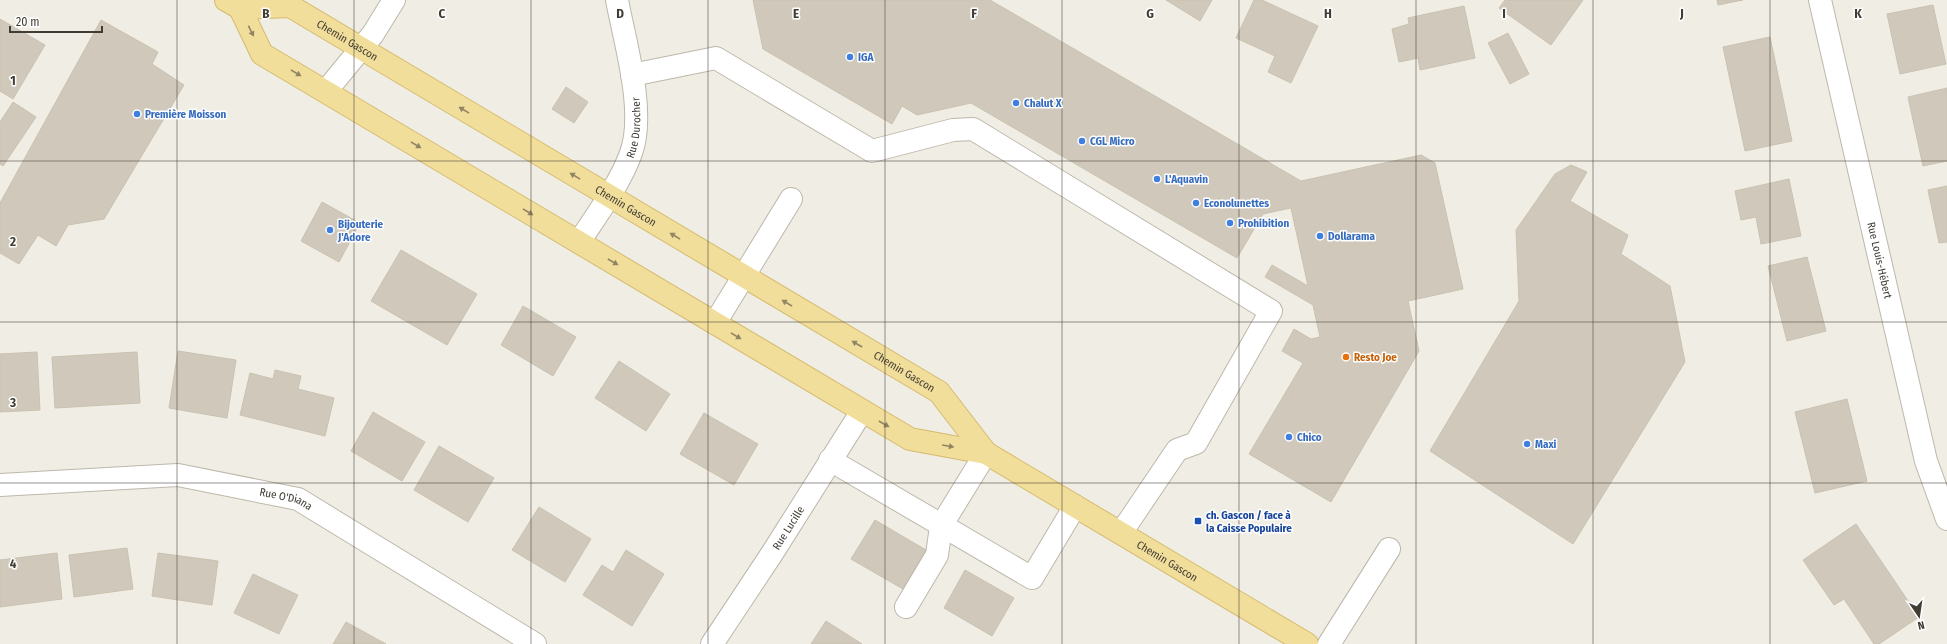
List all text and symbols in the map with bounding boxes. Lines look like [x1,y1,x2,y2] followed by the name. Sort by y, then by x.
[262,6,270,21] text: B
[439,6,446,21] text: C
[616,6,624,21] text: D
[793,6,799,21] text: E
[971,6,977,21] text: F
[1146,6,1154,21] text: G
[1324,6,1332,21] text: H
[1502,6,1506,21] text: I
[1679,6,1684,21] text: J
[1854,6,1862,21] text: K
[10,8,102,34] scale bar
[16,15,40,29] text: 20 m
[314,17,380,64] street label: Chemin Gascon
[248,25,254,37] one-way arrow
[858,51,874,64] place label: IGA
[845,52,855,62] marker: IGA
[290,70,302,77] one-way arrow
[10,73,16,88] text: 1
[624,97,643,160] street label: Rue Durocher
[1024,97,1062,110] place label: Chalut X
[1011,98,1021,108] marker: Chalut X
[458,106,470,113] one-way arrow
[145,108,227,121] place label: Première Moisson
[132,109,142,119] marker: Première Moisson
[1090,135,1135,148] place label: CGL Micro
[1077,136,1087,146] marker: CGL Micro
[411,141,421,149] one-way arrow
[569,173,581,180] one-way arrow
[1165,173,1208,186] place label: L'Aquavin
[1152,174,1162,184] marker: L'Aquavin
[593,183,659,229] street label: Chemin Gascon
[1204,197,1269,210] place label: Econolunettes
[1191,198,1201,208] marker: Econolunettes
[522,208,534,215] one-way arrow
[1238,217,1289,230] place label: Prohibition
[337,218,384,244] place label: Bijouterie J'Adore
[1225,218,1235,228] marker: Prohibition
[1864,221,1895,300] street label: Rue Louis-Hébert
[325,225,335,235] marker: Bijouterie J'Adore
[1328,230,1375,243] place label: Dollarama
[1315,231,1325,241] marker: Dollarama
[670,232,680,240] one-way arrow
[9,234,16,249] text: 2
[608,258,618,266] one-way arrow
[781,299,793,306] one-way arrow
[730,333,742,340] one-way arrow
[851,341,863,348] one-way arrow
[871,349,937,395] street label: Chemin Gascon
[1354,351,1397,364] place label: Resto Joe
[1341,352,1351,362] marker: Resto Joe
[9,395,16,410] text: 3
[878,420,890,427] one-way arrow
[1297,431,1322,444] place label: Chico
[1284,432,1294,442] marker: Chico
[1535,438,1557,451] place label: Maxi
[1522,439,1532,449] marker: Maxi
[942,443,954,449] one-way arrow
[258,485,315,513] street label: Rue O'Diana
[770,504,807,552] street label: Rue Lucille
[1206,509,1292,535] place label: ch. Gascon / face à la Caisse Populaire
[1193,516,1203,526] marker: ch. Gascon / face à la Caisse Populaire
[1134,538,1200,585] street label: Chemin Gascon
[10,556,17,571] text: 4
[1899,596,1939,636] north arrow
[1916,618,1926,632] text: N

